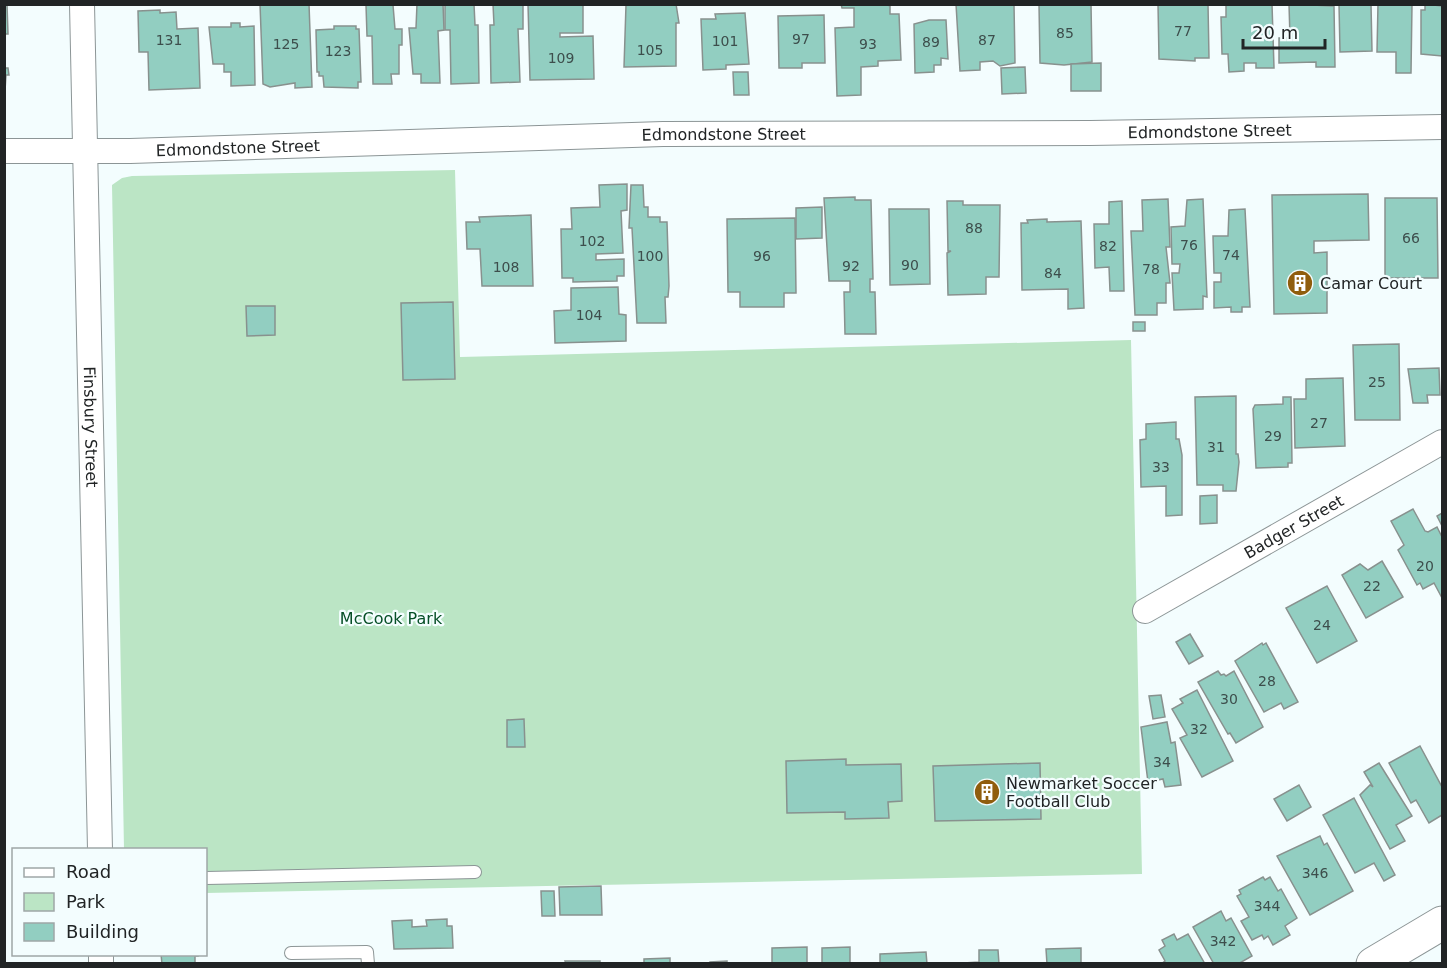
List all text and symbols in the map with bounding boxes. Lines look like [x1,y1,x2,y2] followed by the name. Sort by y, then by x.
[1243,12,1326,50] scale bar
[1252,22,1298,43] text: 20 m
[1174,23,1192,39] house number: 77
[1056,25,1074,41] house number: 85
[792,31,810,47] house number: 97
[156,32,182,48] house number: 131
[978,32,996,48] house number: 87
[712,33,738,49] house number: 101
[922,34,940,50] house number: 89
[273,36,299,52] house number: 125
[859,36,877,52] house number: 93
[637,42,663,58] house number: 105
[325,43,351,59] house number: 123
[548,50,574,66] house number: 109
[1128,121,1292,142] street label: Edmondstone Street
[641,125,806,145] street label: Edmondstone Street
[156,136,320,160] street label: Edmondstone Street
[965,220,983,236] house number: 88
[1402,230,1420,246] house number: 66
[579,233,605,249] house number: 102
[1180,237,1198,253] house number: 76
[1099,238,1117,254] house number: 82
[1222,247,1240,263] house number: 74
[637,248,663,264] house number: 100
[753,248,771,264] house number: 96
[901,257,919,273] house number: 90
[842,258,860,274] house number: 92
[493,259,519,275] house number: 108
[1142,261,1160,277] house number: 78
[1044,265,1062,281] house number: 84
[1285,268,1315,298] building icon: Camar Court
[1320,274,1422,293] place label: Camar Court
[576,307,602,323] house number: 104
[80,366,101,488] street label: Finsbury Street
[1368,374,1386,390] house number: 25
[1310,415,1328,431] house number: 27
[1264,428,1282,444] house number: 29
[1207,439,1225,455] house number: 31
[1152,459,1170,475] house number: 33
[1241,491,1347,563] street label: Badger Street
[1416,558,1434,574] house number: 20
[1363,578,1381,594] house number: 22
[340,609,443,628] park label: McCook Park
[1313,617,1331,633] house number: 24
[1258,673,1276,689] house number: 28
[1220,691,1238,707] house number: 30
[1190,721,1208,737] house number: 32
[1153,754,1171,770] house number: 34
[1006,774,1157,811] place label: Newmarket Soccer Football Club
[972,777,1002,807] building icon: Newmarket Soccer Football Club
[12,848,207,956] legend
[66,861,111,882] text: Road
[1302,865,1328,881] house number: 346
[66,891,105,912] text: Park
[1254,898,1280,914] house number: 344
[66,921,139,942] text: Building
[1210,933,1236,949] house number: 342

